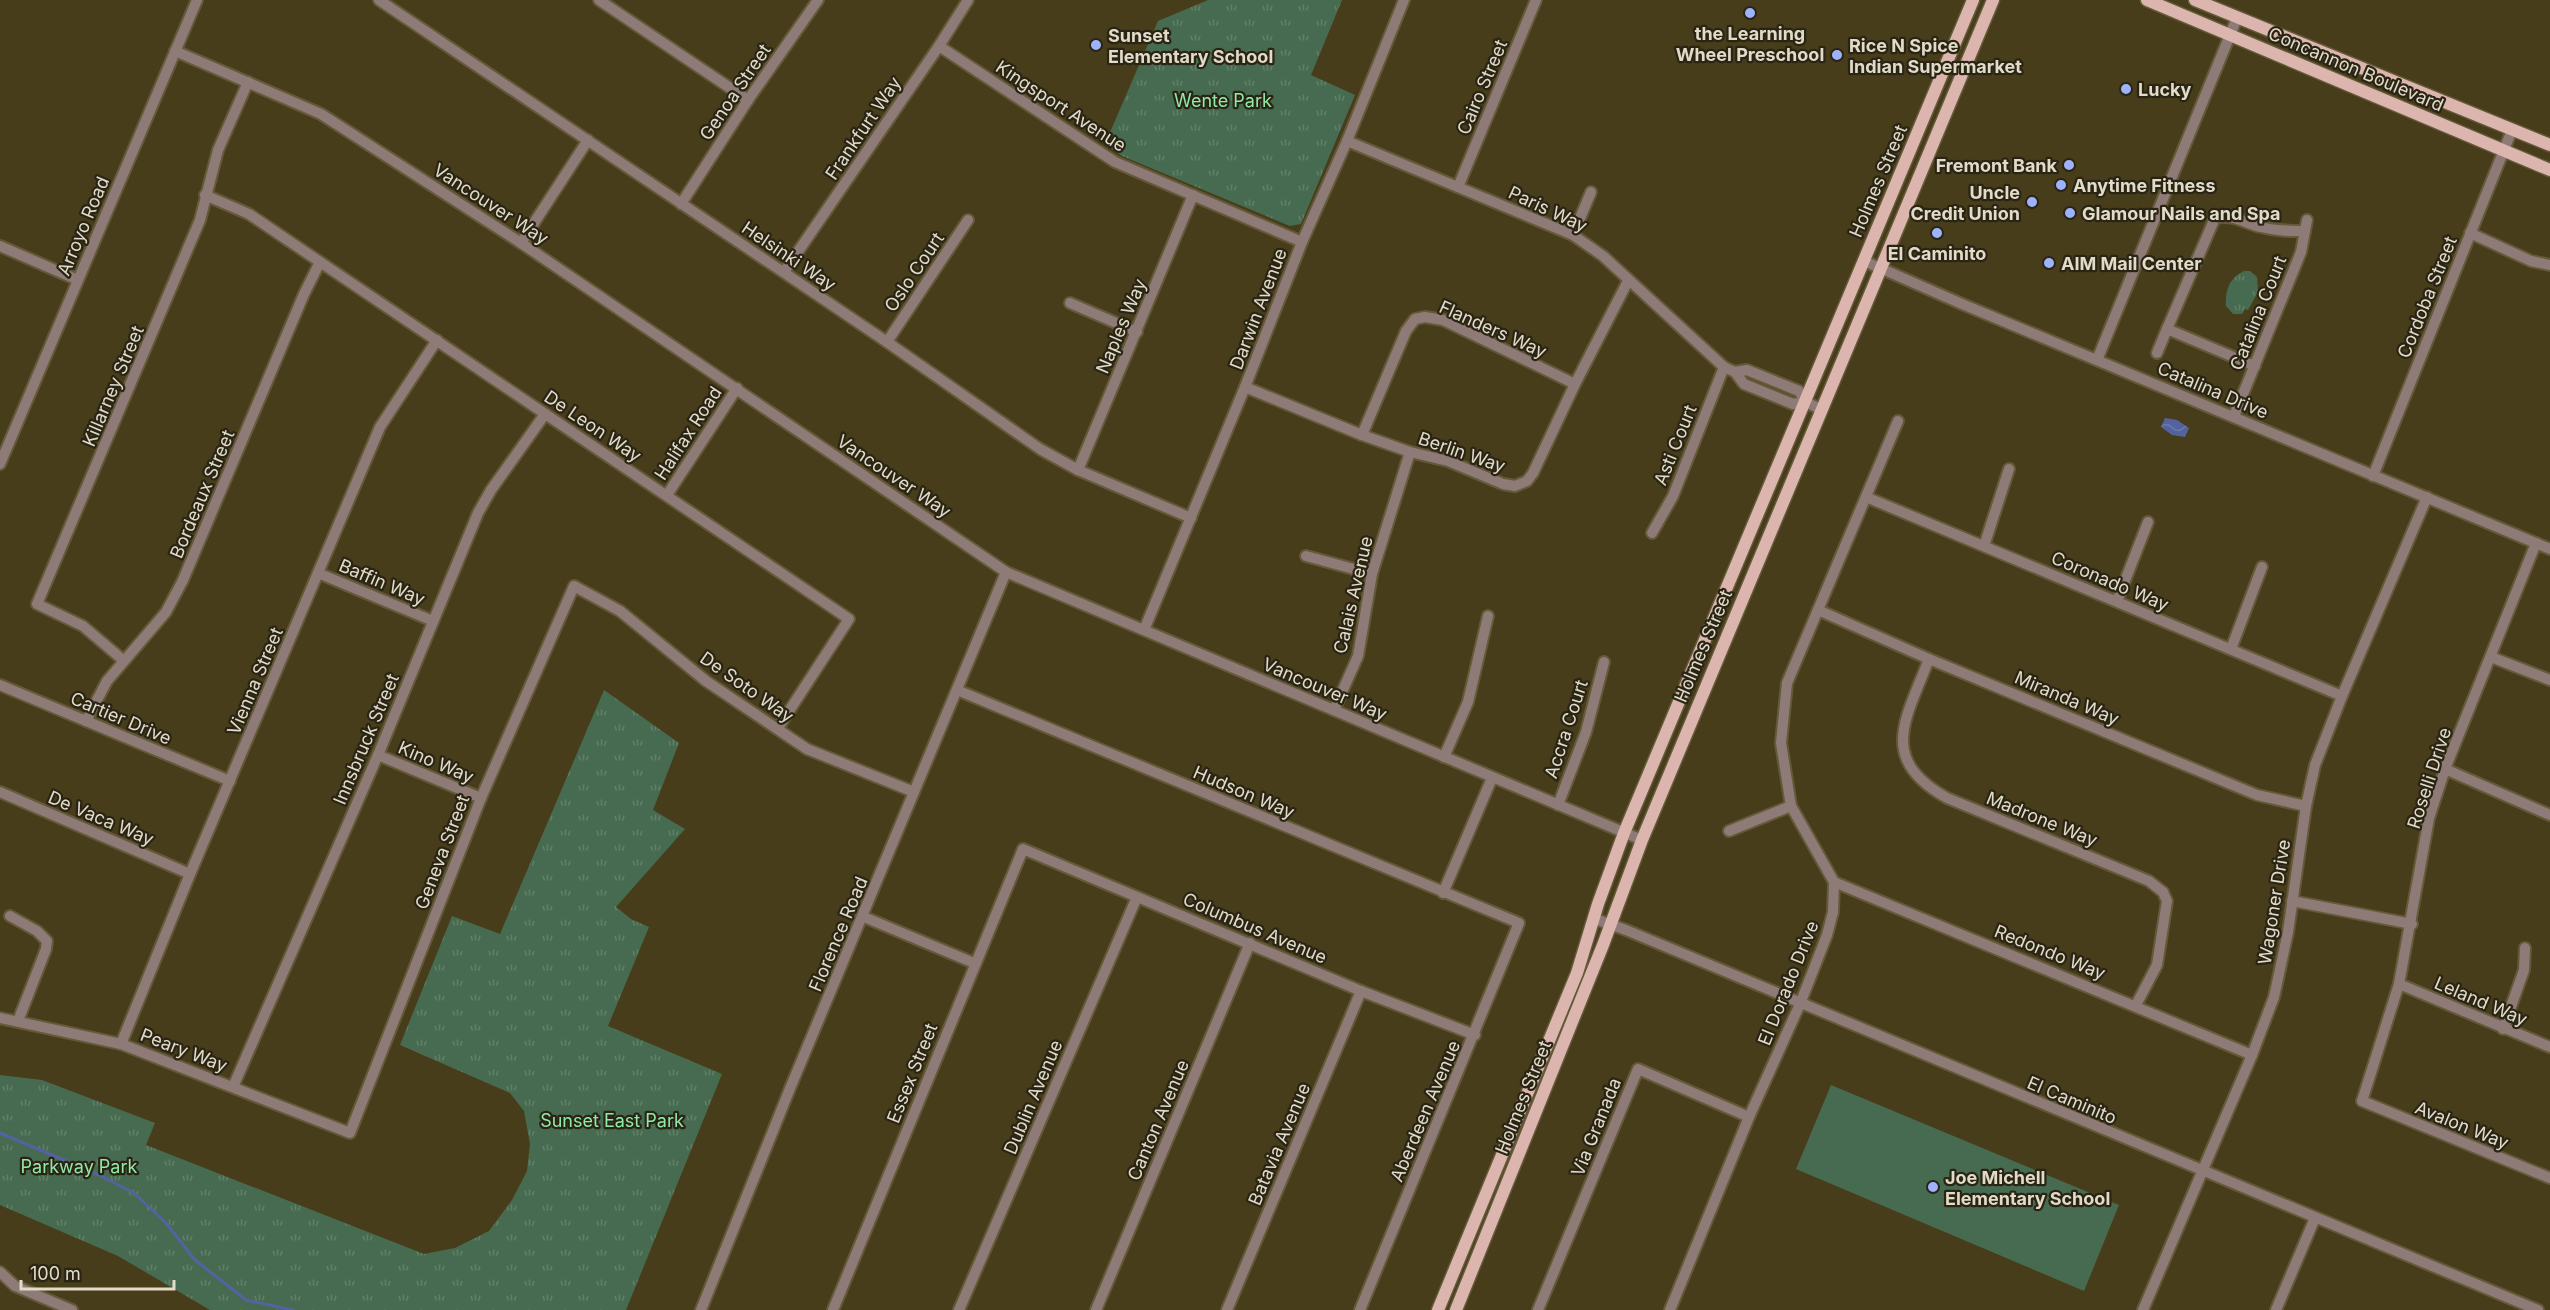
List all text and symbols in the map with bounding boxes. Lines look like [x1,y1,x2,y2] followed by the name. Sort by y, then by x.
[1743,6,1757,20] marker: the Learning Wheel Preschool
[1676,23,1824,65] place label: the Learning Wheel Preschool
[2265,23,2447,115] street label: Concannon Boulevard
[1108,25,1273,67] place label: Sunset Elementary School
[1849,35,2022,77] place label: Rice N Spice Indian Supermarket
[1453,36,1511,137] street label: Cairo Street
[1089,38,1103,52] marker: Sunset Elementary School
[695,40,775,144] street label: Genoa Street
[1830,48,1844,62] marker: Rice N Spice Indian Supermarket
[992,56,1130,156] street label: Kingsport Avenue
[821,73,905,183] street label: Frankfurt Way
[2138,79,2192,100] place label: Lucky
[2119,82,2133,96] marker: Lucky
[1174,90,1272,111] park label: Wente Park
[1845,122,1911,240] street label: Holmes Street
[1936,155,2058,176] place label: Fremont Bank
[2062,158,2076,172] marker: Fremont Bank
[430,159,552,249] street label: Vancouver Way
[53,173,113,279] street label: Arroyo Road
[2073,175,2216,196] place label: Anytime Fitness
[2054,178,2068,192] marker: Anytime Fitness
[1505,182,1591,236] street label: Paris Way
[1910,182,2020,224] place label: Uncle Credit Union
[2025,195,2039,209] marker: Uncle Credit Union
[2082,203,2280,224] place label: Glamour Nails and Spa
[2063,206,2077,220] marker: Glamour Nails and Spa
[738,217,840,295] street label: Helsinki Way
[1930,226,1944,240] marker: El Caminito
[880,228,948,316] street label: Oslo Court
[2393,233,2461,361] street label: Cordoba Street
[1888,243,1986,264] place label: El Caminito
[1225,245,1291,373] street label: Darwin Avenue
[2061,253,2201,274] place label: AIM Mail Center
[2226,253,2291,373] street label: Catalina Court
[2042,256,2056,270] marker: AIM Mail Center
[1092,275,1150,377] street label: Naples Way
[1436,296,1550,362] street label: Flanders Way
[78,322,148,450] street label: Killarney Street
[2154,357,2272,423] street label: Catalina Drive
[650,382,726,484] street label: Halifax Road
[540,386,646,466] street label: De Leon Way
[1649,402,1701,488] street label: Asti Court
[166,427,239,561] street label: Bordeaux Street
[1416,427,1508,477] street label: Berlin Way
[833,430,955,522] street label: Vancouver Way
[1329,534,1377,656] street label: Calais Avenue
[2048,547,2172,615] street label: Coronado Way
[336,554,428,610] street label: Baffin Way
[1670,587,1736,705] street label: Holmes Street
[223,624,287,738] street label: Vienna Street
[696,647,798,727] street label: De Soto Way
[1260,653,1390,725] street label: Vancouver Way
[2012,667,2122,729] street label: Miranda Way
[329,670,403,808] street label: Innsbruck Street
[1540,677,1592,781] street label: Accra Court
[67,687,175,749] street label: Cartier Drive
[2403,725,2455,831] street label: Roselli Drive
[395,737,477,787] street label: Kino Way
[1190,761,1298,823] street label: Hudson Way
[45,786,157,850] street label: De Vaca Way
[1984,787,2100,851] street label: Madrone Way
[411,792,473,912] street label: Geneva Street
[2254,838,2294,966] street label: Wagoner Drive
[804,873,872,995] street label: Florence Road
[1180,888,1330,968] street label: Columbus Avenue
[1753,918,1823,1048] street label: El Dorado Drive
[1991,920,2109,984] street label: Redondo Way
[2431,972,2531,1030] street label: Leland Way
[882,1020,942,1126] street label: Essex Street
[138,1024,230,1076] street label: Peary Way
[999,1037,1067,1157] street label: Dublin Avenue
[1386,1037,1464,1185] street label: Aberdeen Avenue
[1491,1037,1555,1157] street label: Holmes Street
[1123,1056,1193,1184] street label: Canton Avenue
[2024,1072,2120,1128] street label: El Caminito
[1567,1075,1625,1179] street label: Via Granada
[1244,1080,1314,1208] street label: Batavia Avenue
[2412,1097,2512,1153] street label: Avalon Way
[540,1110,684,1131] park label: Sunset East Park
[21,1156,138,1177] park label: Parkway Park
[1945,1167,2110,1209] place label: Joe Michell Elementary School
[1926,1180,1940,1194] marker: Joe Michell Elementary School
[21,1253,174,1291] scale bar
[30,1263,81,1284] text: 100 m

